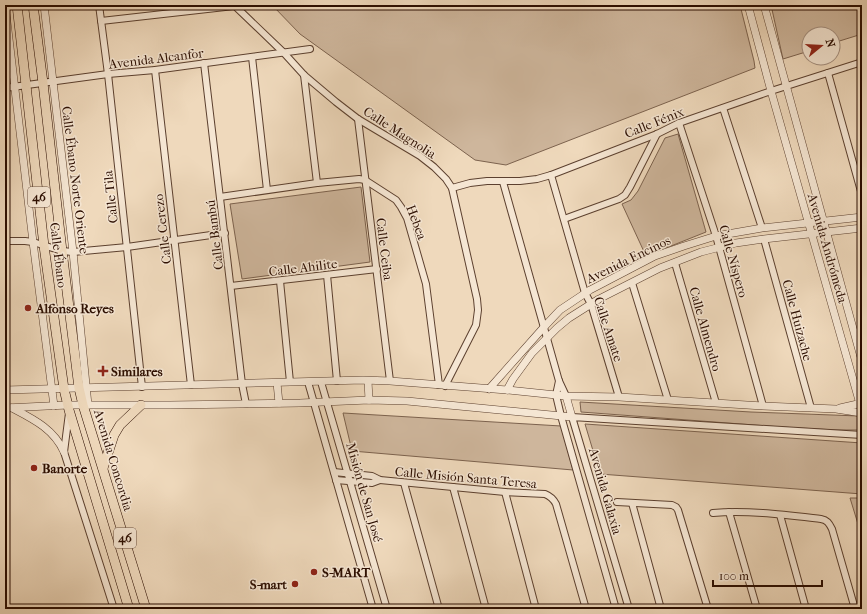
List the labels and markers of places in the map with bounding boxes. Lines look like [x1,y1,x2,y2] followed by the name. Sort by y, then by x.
[35,301,114,317] place label: Alfonso Reyes
[23,303,33,313] marker: Alfonso Reyes
[111,364,163,379] place label: Similares
[98,366,108,376] marker: Similares
[42,461,88,476] place label: Banorte
[29,463,39,473] marker: Banorte
[322,565,371,580] place label: S-MART
[309,567,319,577] marker: S-MART
[250,577,287,592] place label: S-mart
[290,579,300,589] marker: S-mart

